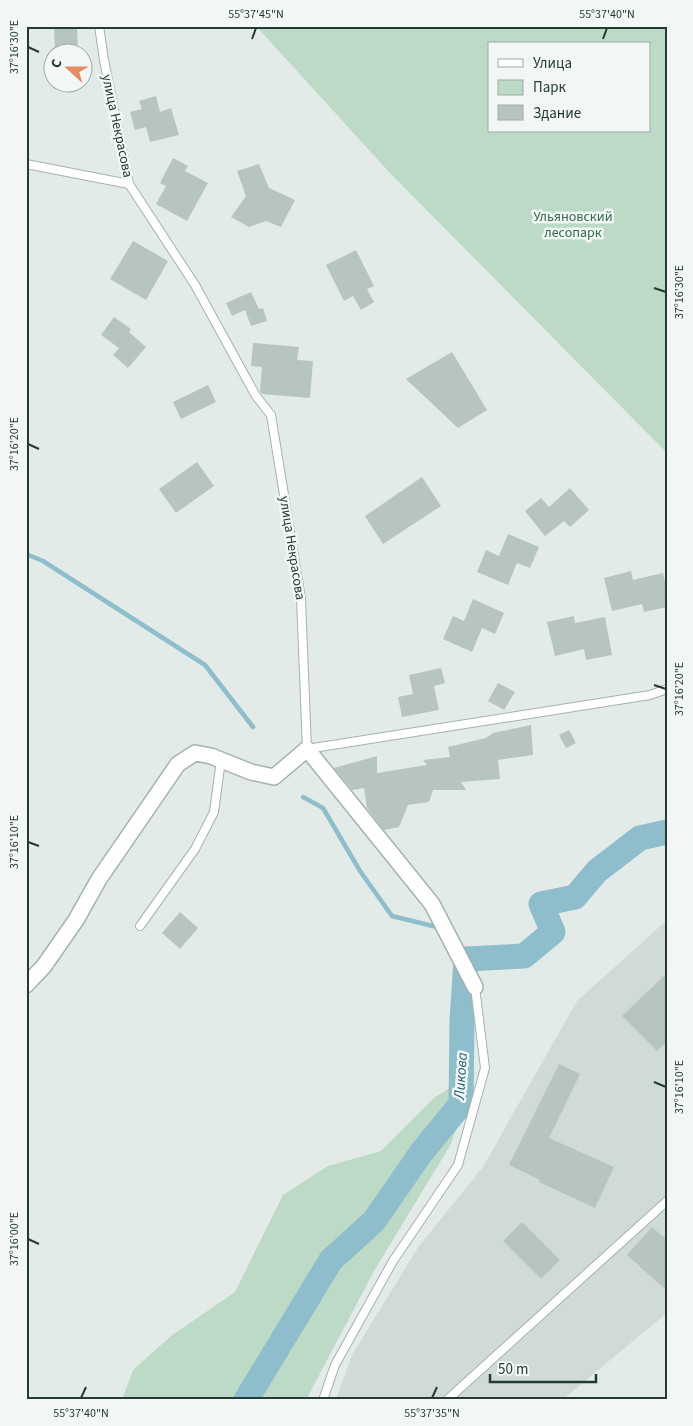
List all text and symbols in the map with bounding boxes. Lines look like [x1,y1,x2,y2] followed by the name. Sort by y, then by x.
[228,6,284,23] text: 55°37'45"N
[579,6,635,23] text: 55°37'40"N
[6,20,23,74] text: 37°16'30"E
[42,42,92,92] north arrow
[488,42,650,132] legend
[533,53,572,74] text: Улица
[46,56,68,71] text: С
[96,73,138,179] street label: улица Некрасова
[533,77,567,98] text: Парк
[533,103,581,124] text: Здание
[533,207,613,243] park label: Ульяновский лесопарк
[671,265,688,319] text: 37°16'30"E
[6,417,23,471] text: 37°16'20"E
[274,495,310,601] street label: улица Некрасова
[671,662,688,716] text: 37°16'20"E
[6,815,23,869] text: 37°16'10"E
[449,1052,473,1101] water label: Ликова
[671,1060,688,1114] text: 37°16'10"E
[6,1212,23,1266] text: 37°16'00"E
[490,1351,597,1383] scale bar
[498,1359,528,1380] text: 50 m
[53,1405,109,1422] text: 55°37'40"N
[404,1405,460,1422] text: 55°37'35"N

